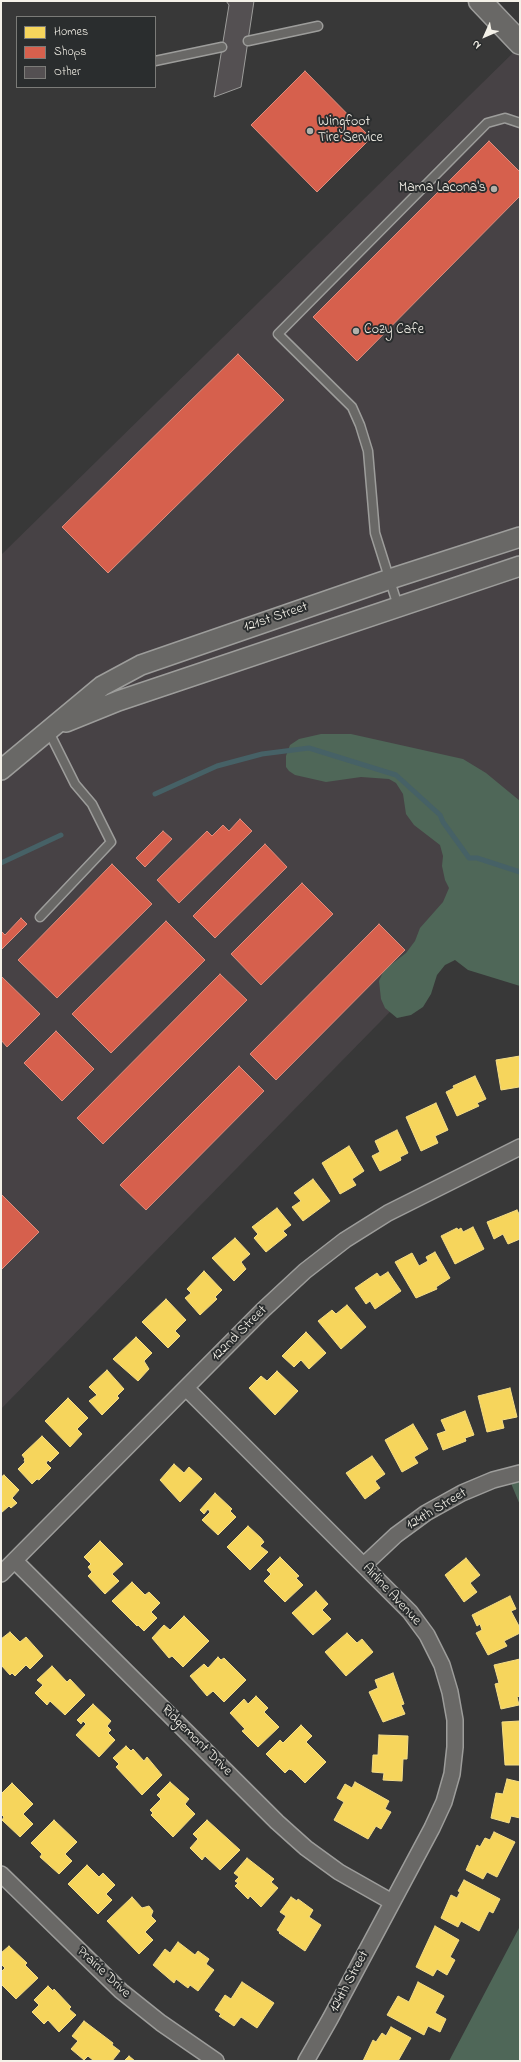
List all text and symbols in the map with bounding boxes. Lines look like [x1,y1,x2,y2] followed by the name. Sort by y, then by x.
[16,16,156,88] legend
[465,16,505,56] north arrow
[54,23,88,41] text: Homes
[468,36,485,53] text: N
[54,43,86,61] text: Shops
[54,63,81,81] text: Other
[318,115,383,148] place label: Wingfoot Tire Service
[305,126,315,136] marker: Wingfoot Tire Service
[399,181,486,197] place label: Mama Lacona's
[489,184,499,194] marker: Mama Lacona's
[364,323,424,339] place label: Cozy Cafe
[351,326,361,336] marker: Cozy Cafe
[242,599,310,637] street label: 121st Street
[209,1303,271,1365] street label: 122nd Street
[404,1485,470,1535] street label: 124th Street
[358,1560,424,1630] street label: Airline Avenue
[157,1702,235,1780] street label: Ridgemont Drive
[73,1944,133,2002] street label: Prairie Drive
[327,1948,373,2016] street label: 124th Street

